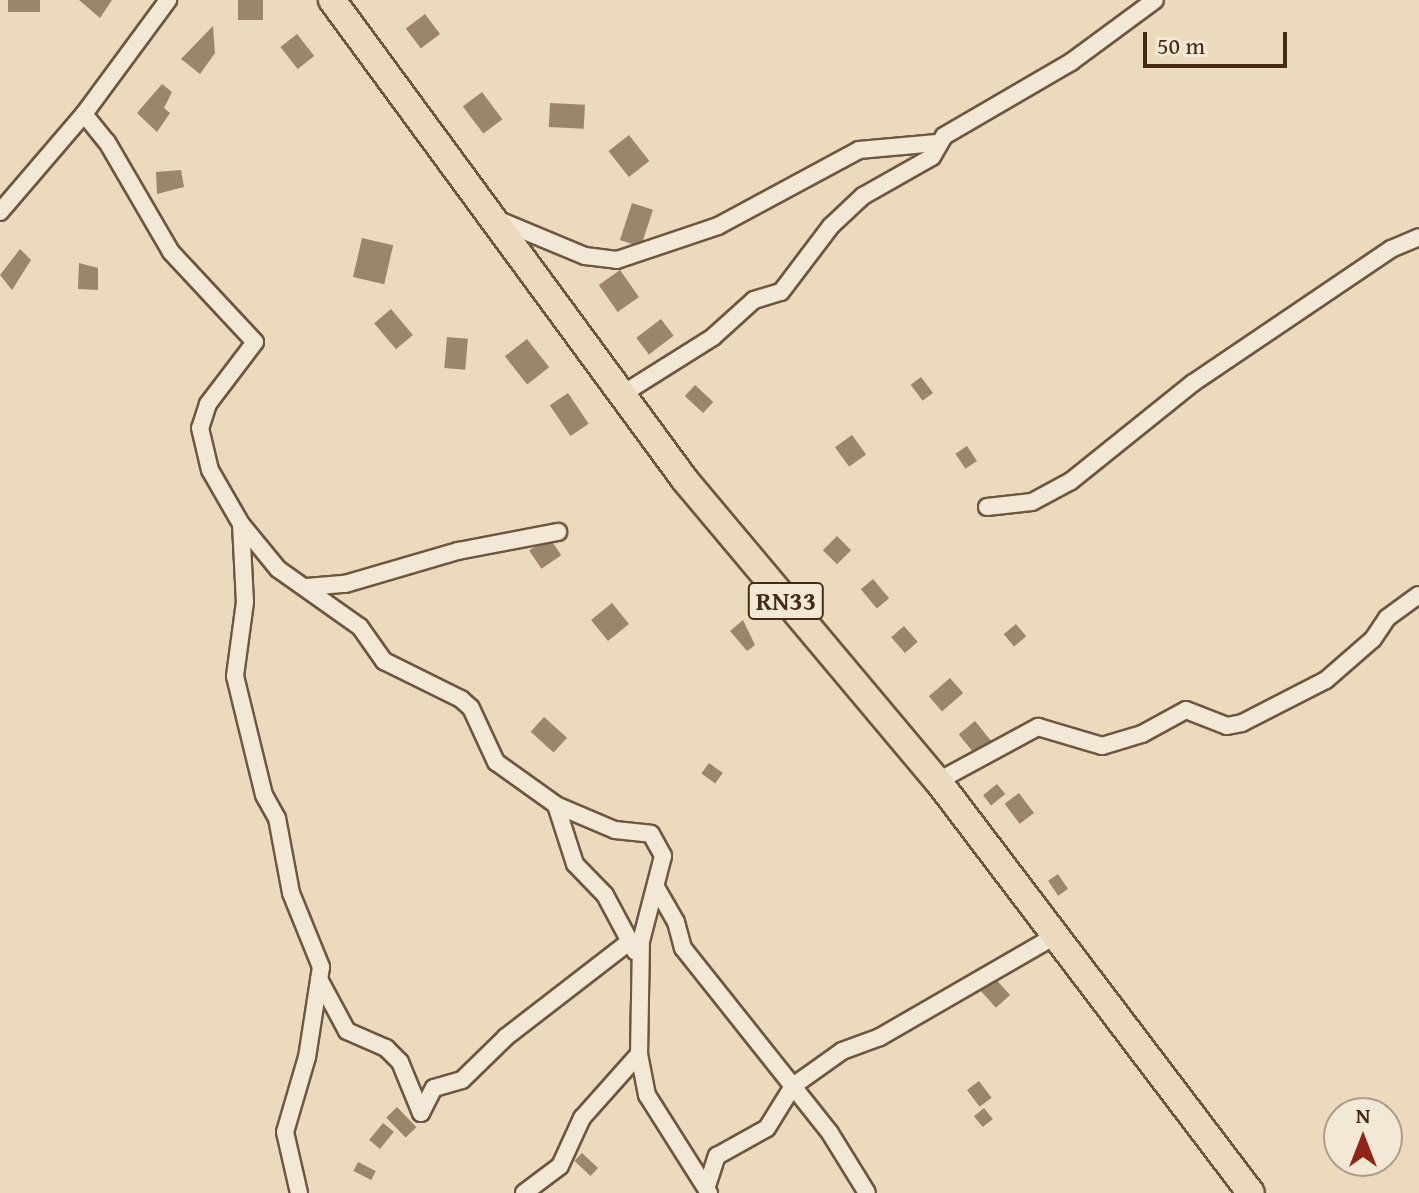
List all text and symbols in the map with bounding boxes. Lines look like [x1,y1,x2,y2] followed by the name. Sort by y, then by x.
[1147,16,1291,66] scale bar
[1157,28,1205,63] text: 50 m
[746,579,826,623] road number: RN33
[1323,1097,1403,1177] north arrow
[1356,1099,1370,1131] text: N

